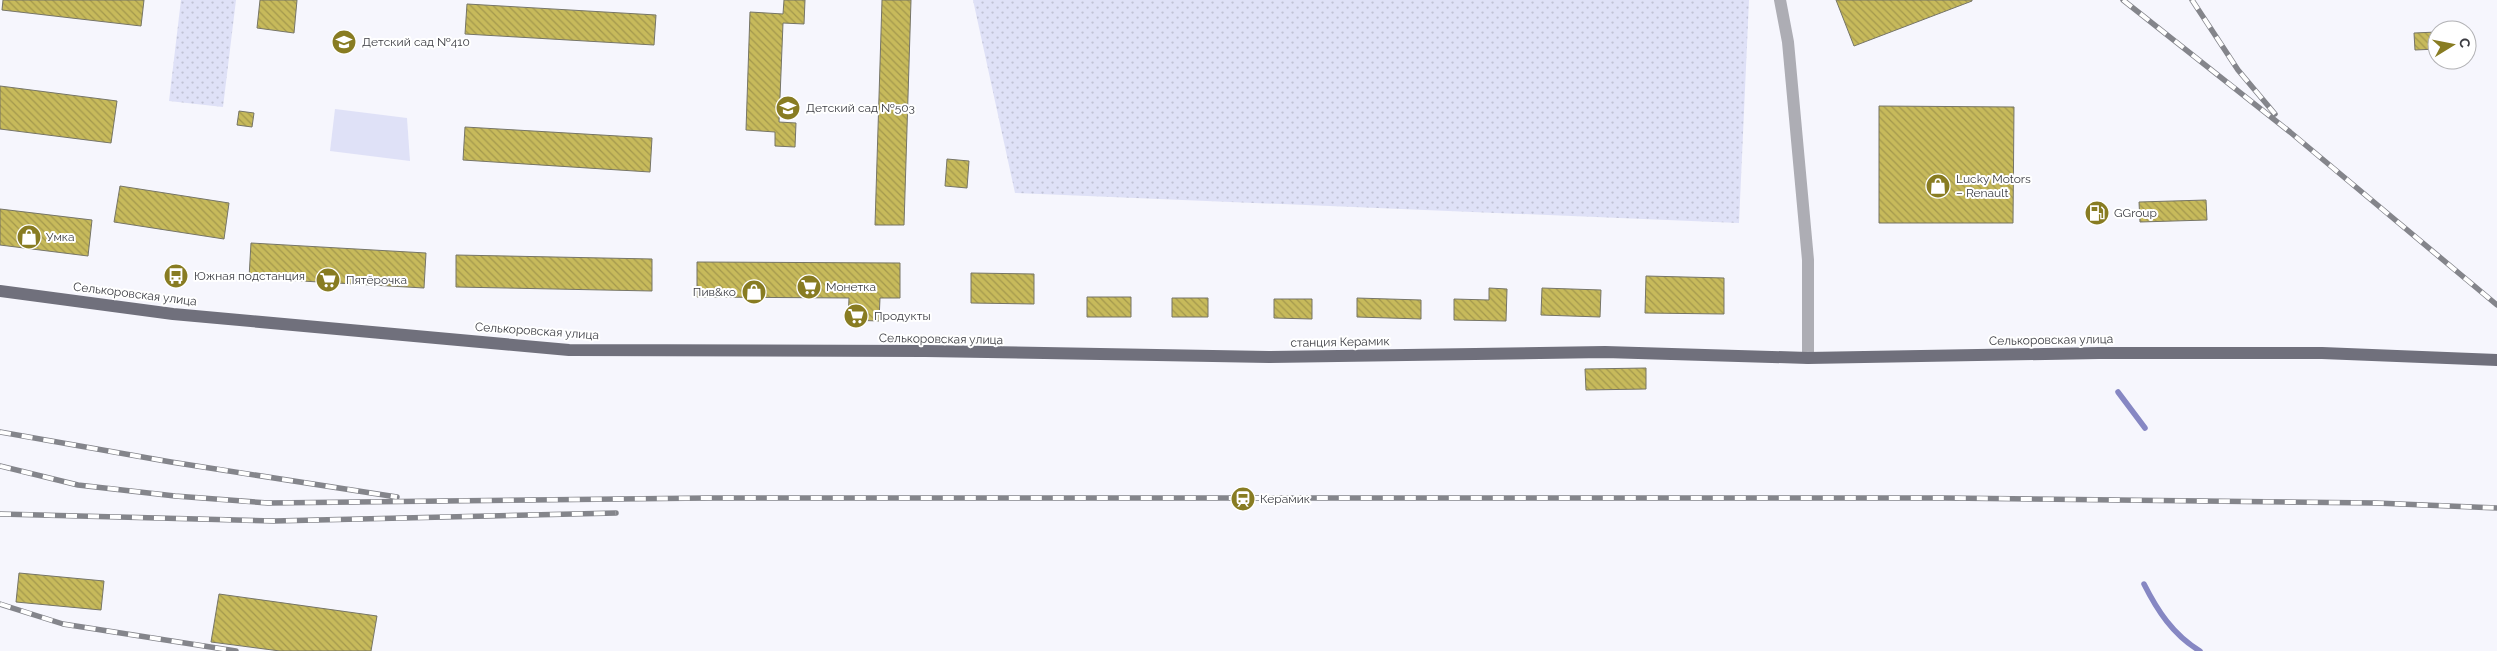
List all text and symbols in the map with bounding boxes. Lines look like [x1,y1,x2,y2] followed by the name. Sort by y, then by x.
[2427,20,2477,70] north arrow
[331,29,357,55] school or university icon: Детский сад №410
[362,35,470,49] place label: Детский сад №410
[2456,37,2474,49] text: С
[775,95,801,121] school or university icon: Детский сад №503
[806,101,915,115] place label: Детский сад №503
[1956,172,2031,200] place label: Lucky Motors – Renault
[1925,173,1951,199] shop icon: Lucky Motors – Renault
[2084,200,2110,226] fuel station icon: GGroup
[2114,206,2157,220] place label: GGroup
[16,224,42,250] shop icon: Умка
[46,230,75,244] place label: Умка
[163,263,189,289] bus stop icon: Южная подстанция
[315,267,341,293] supermarket icon: Пятёрочка
[194,269,305,283] place label: Южная подстанция
[346,273,407,287] place label: Пятёрочка
[796,274,822,300] supermarket icon: Монетка
[72,279,198,309] street label: Селькоровская улица
[741,279,767,305] shop icon: Пив&ко
[826,280,876,294] place label: Монетка
[693,285,736,299] place label: Пив&ко
[843,303,869,329] supermarket icon: Продукты
[874,309,931,323] place label: Продукты
[475,320,599,342] street label: Селькоровская улица
[879,331,1003,347] street label: Селькоровская улица
[1989,332,2113,348] street label: Селькоровская улица
[1290,334,1390,350] street label: станция Керамик
[1230,486,1256,512] station icon: Керамик
[1260,492,1310,506] place label: Керамик

